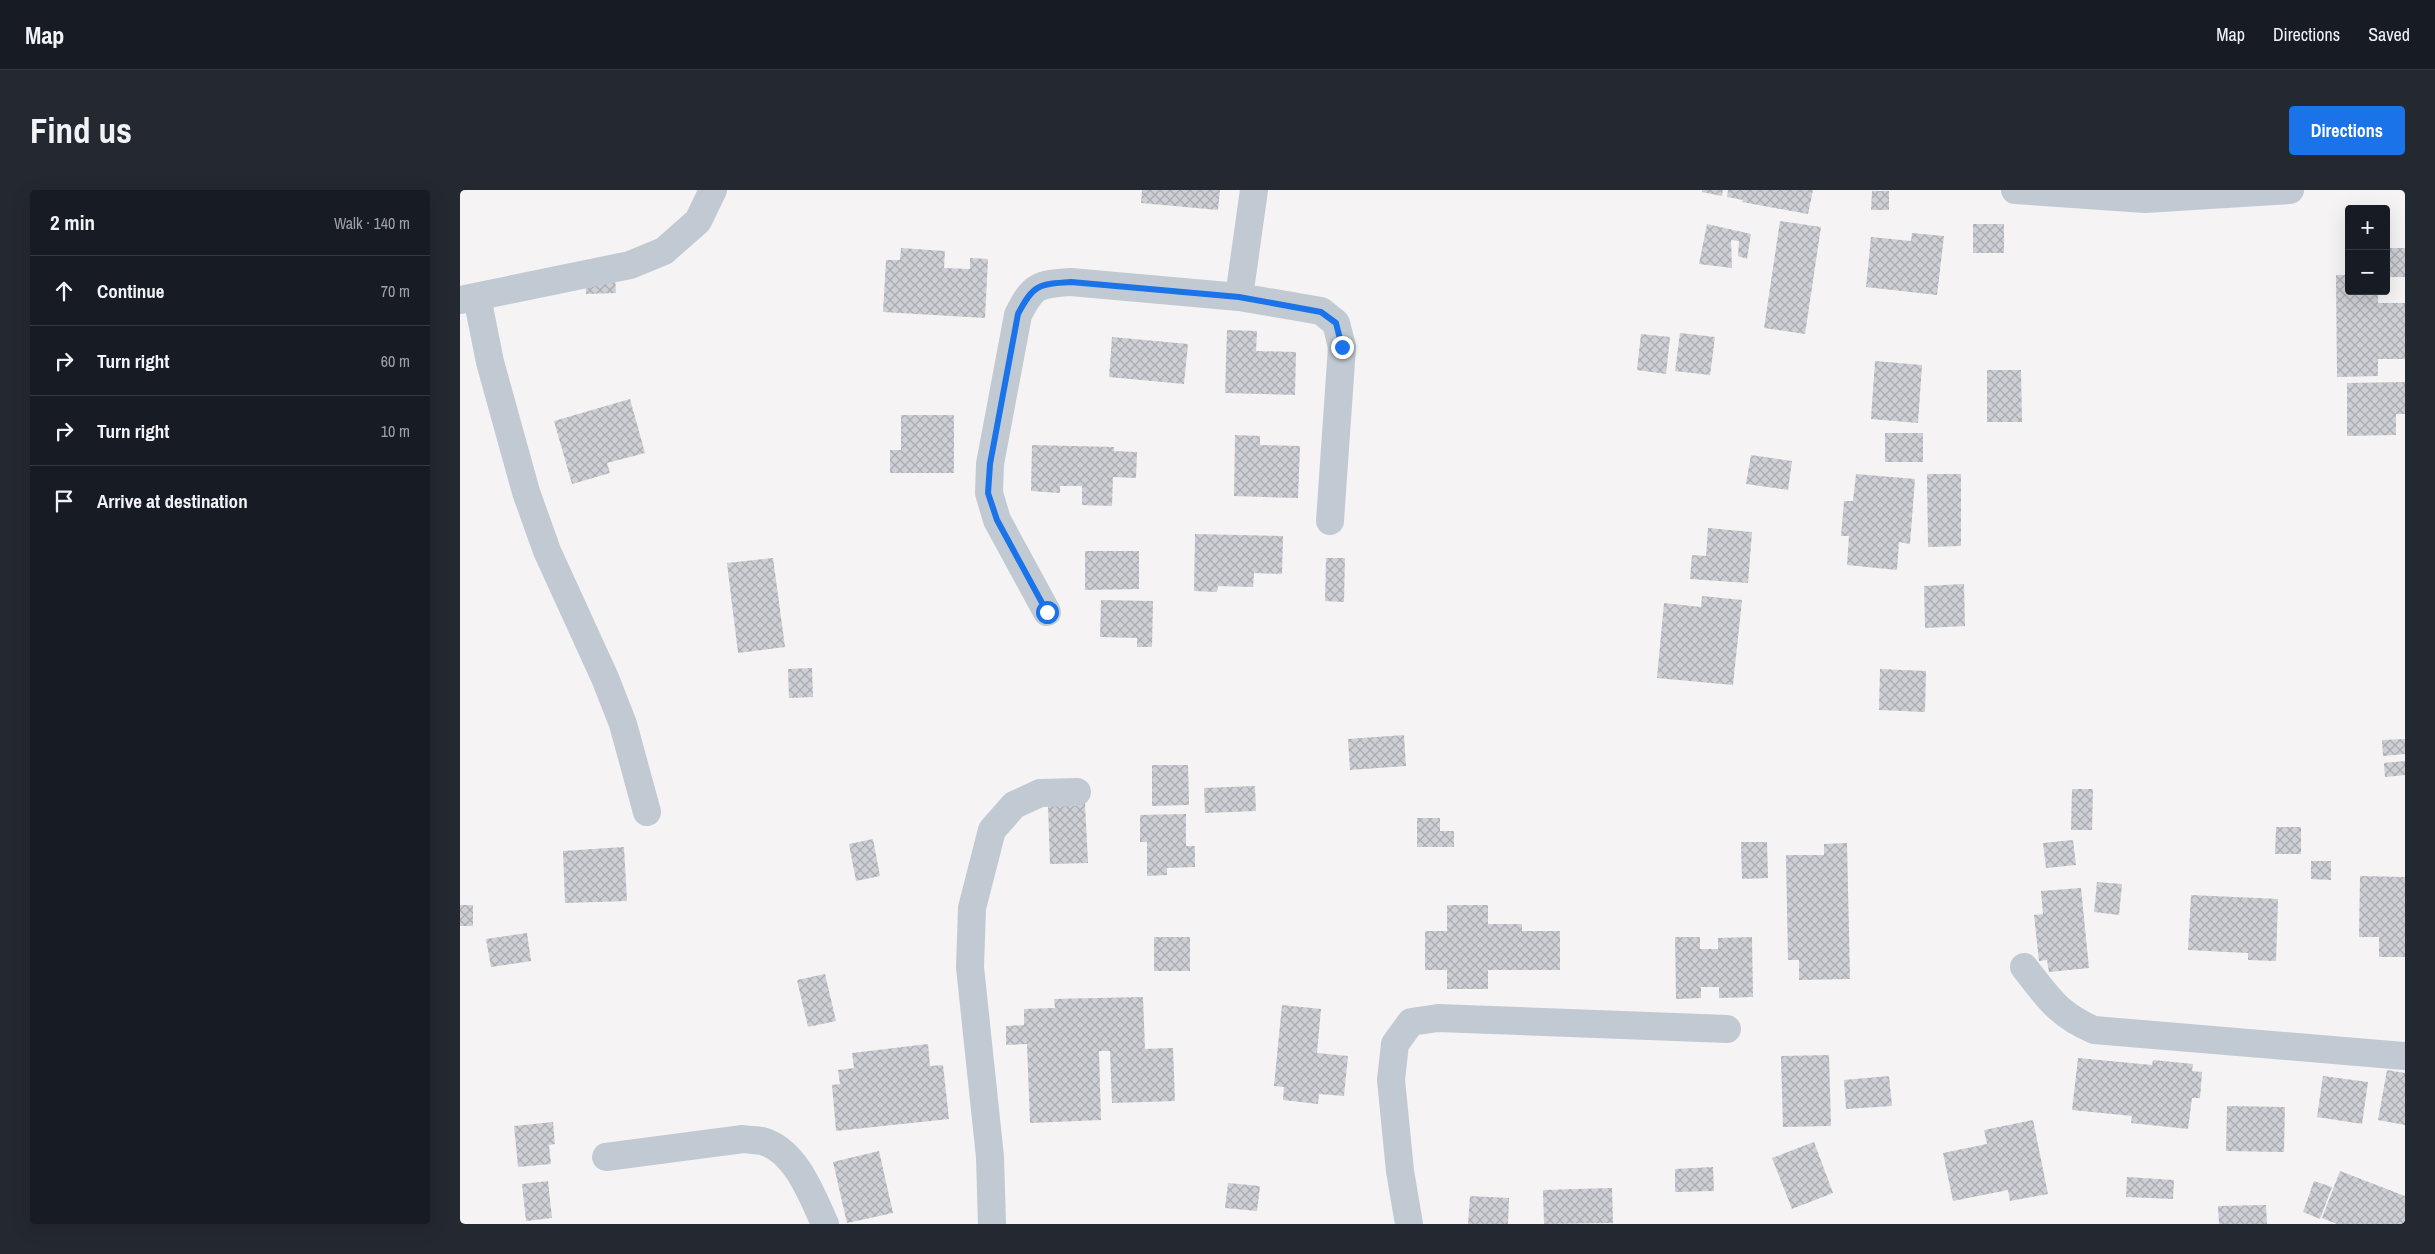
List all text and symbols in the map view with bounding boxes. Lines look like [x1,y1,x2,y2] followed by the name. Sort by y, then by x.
[25,19,64,51] text: Map
[2216,22,2245,47] text: Map
[2273,22,2340,47] text: Directions
[2368,22,2410,47] text: Saved
[2289,106,2405,155] button: Directions
[30,107,132,154] text: Find us
[2345,205,2390,295] map controls
[2345,205,2390,250] button: +
[50,208,95,237] text: 2 min
[334,212,410,234] text: Walk · 140 m
[2345,250,2390,295] button: −
[50,277,78,305] icon: ahead
[97,278,165,304] text: Continue
[381,280,410,302] text: 70 m
[1331,336,1354,359] route end
[50,347,78,375] icon: right
[97,348,169,374] text: Turn right
[381,350,410,372] text: 60 m
[50,417,78,445] icon: right
[97,418,169,444] text: Turn right
[381,420,410,442] text: 10 m
[50,487,78,515] icon: arrive
[97,488,248,514] text: Arrive at destination
[1036,601,1059,624] route start

